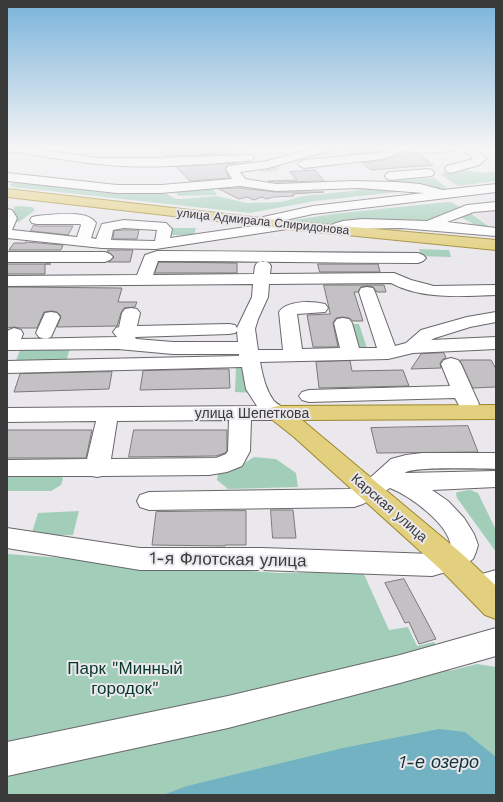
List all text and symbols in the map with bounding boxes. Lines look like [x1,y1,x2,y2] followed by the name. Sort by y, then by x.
[176,206,350,238] street label: улица Адмирала Спиридонова
[195,406,309,422] street label: улица Шепеткова
[347,470,431,546] street label: Карская улица
[149,548,307,572] street label: 1-я Флотская улица
[67,659,183,699] park label: Парк "Минный городок"
[399,752,479,774] water label: 1-е озеро

